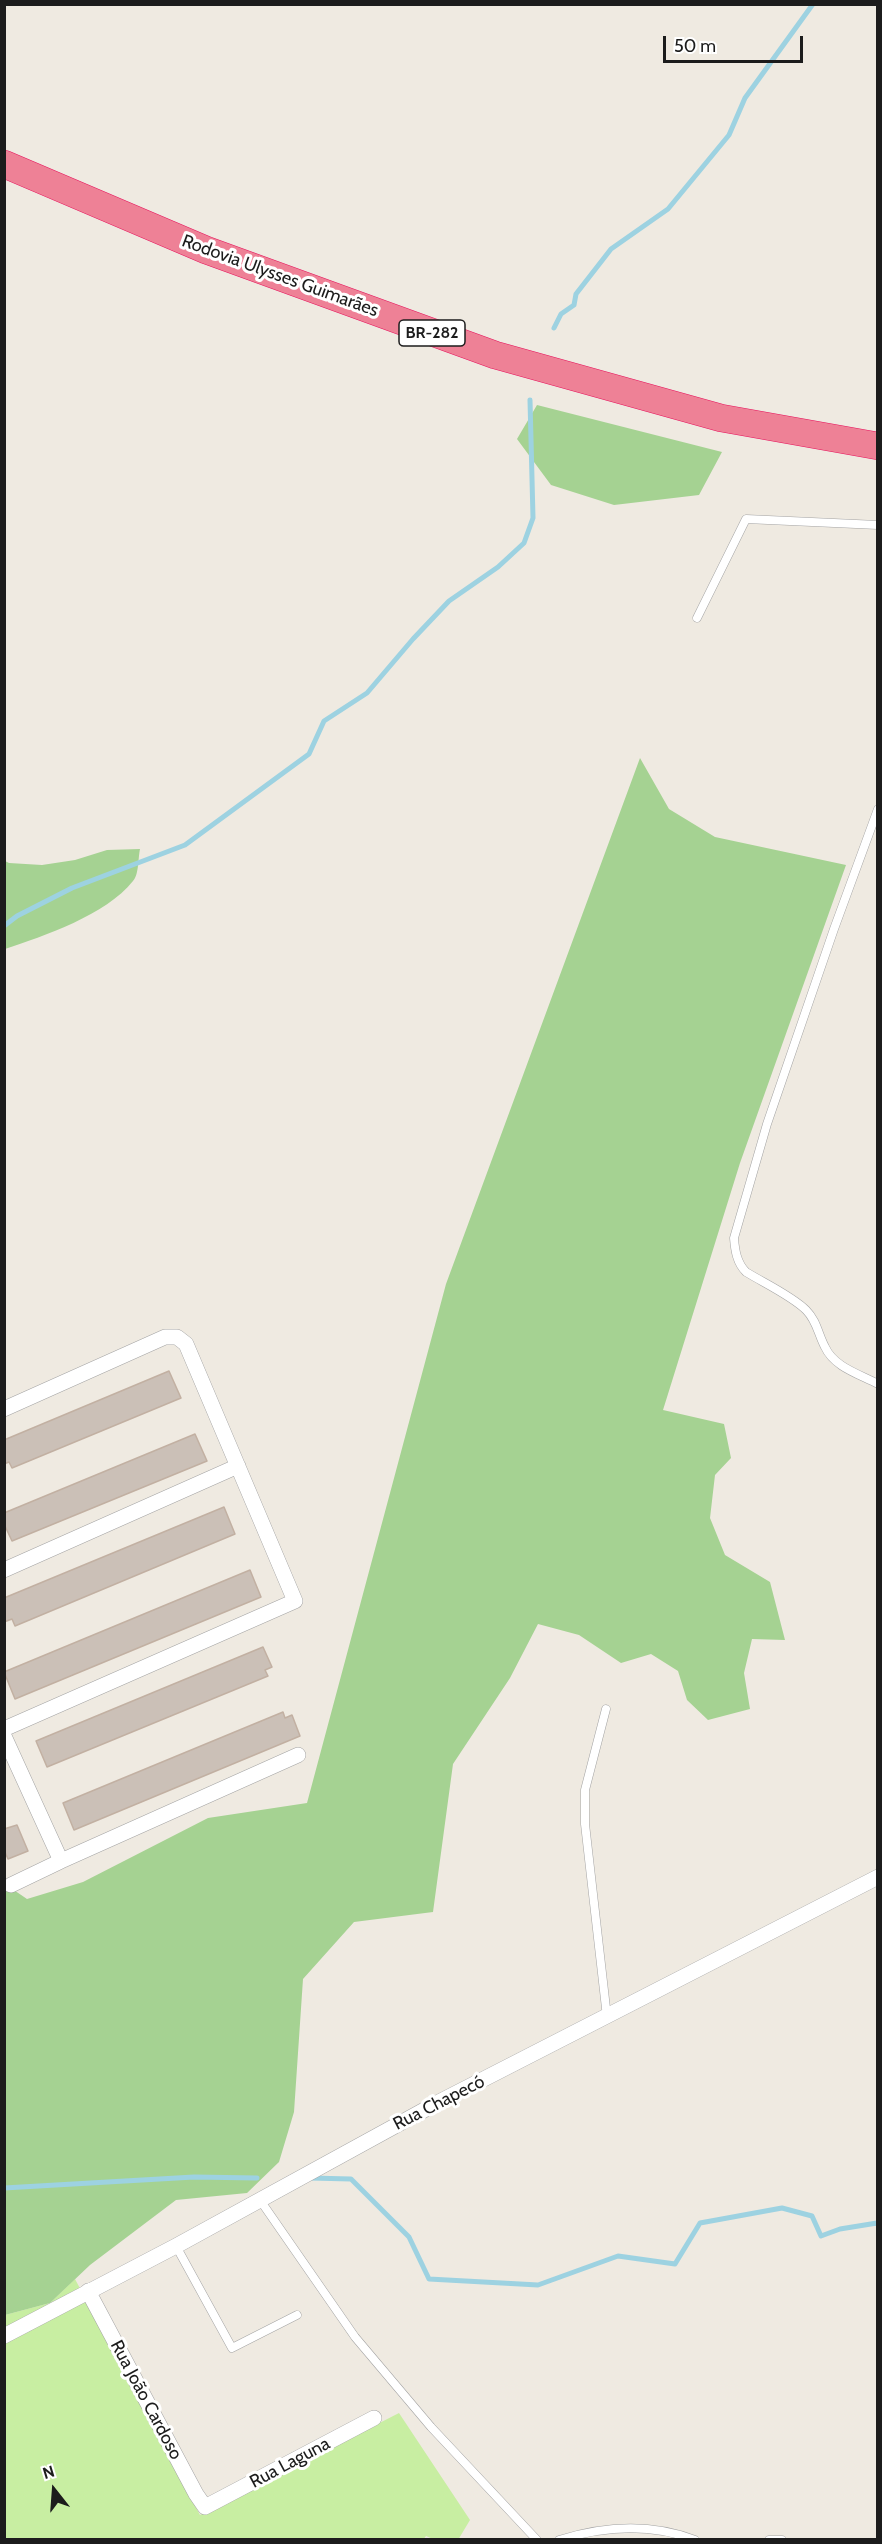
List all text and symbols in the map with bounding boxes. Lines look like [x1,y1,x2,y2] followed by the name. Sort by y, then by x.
[666,24,806,62] scale bar
[674,35,716,57] text: 50 m
[179,230,381,322] street label: Rodovia Ulysses Guimarães
[399,320,465,346] road number: BR-282
[390,2071,488,2135] street label: Rua Chapecó
[105,2337,187,2463] street label: Rua João Cardoso
[246,2433,334,2493] street label: Rua Laguna
[24,2460,84,2520] north arrow
[40,2462,57,2483] text: N

